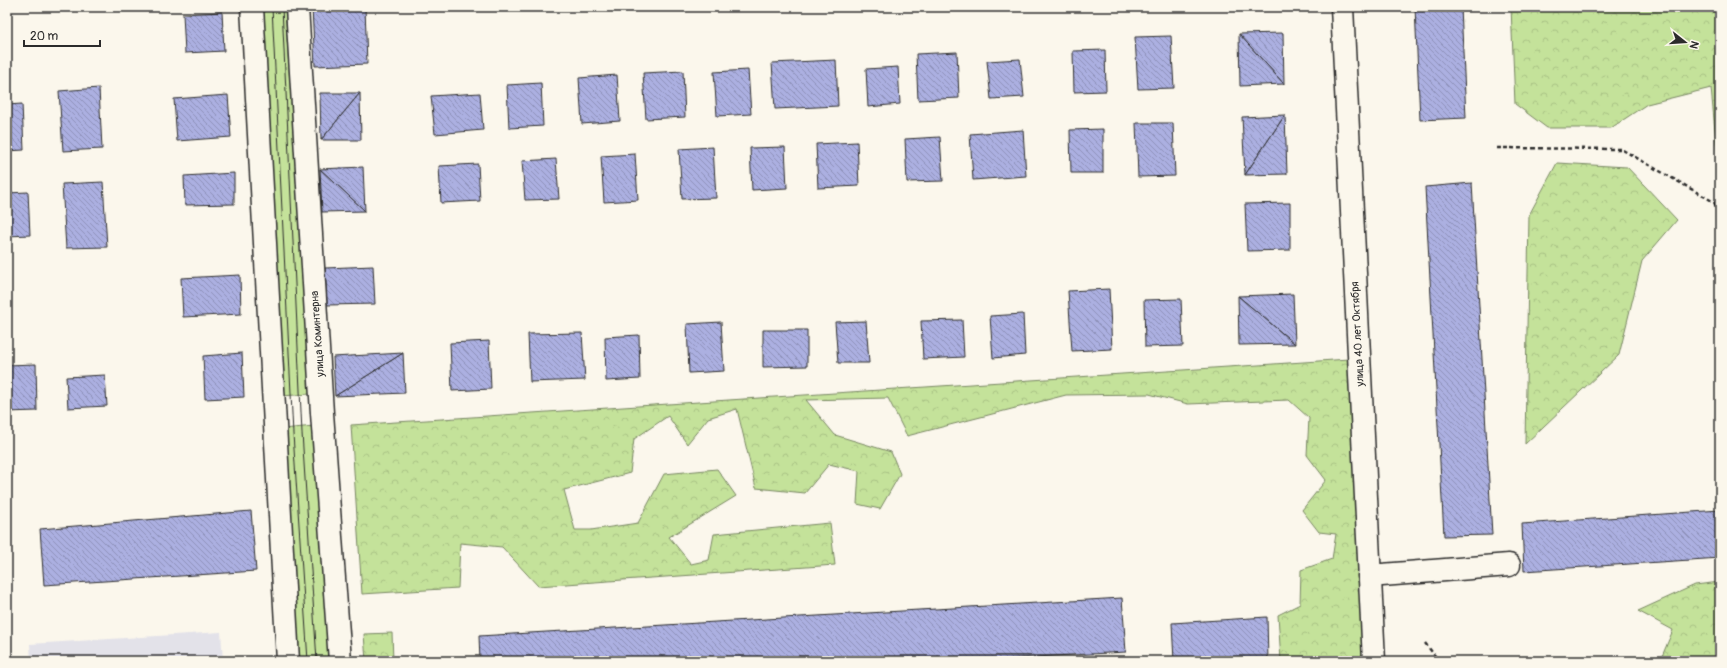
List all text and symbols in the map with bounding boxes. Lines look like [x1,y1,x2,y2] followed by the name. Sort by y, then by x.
[24,22,100,48] scale bar
[1665,22,1705,62] north arrow
[30,29,59,44] text: 20 m
[1687,39,1701,51] text: N
[1348,281,1367,388] street label: улица 40 лет Октября
[308,290,327,378] street label: улица Коминтерна

